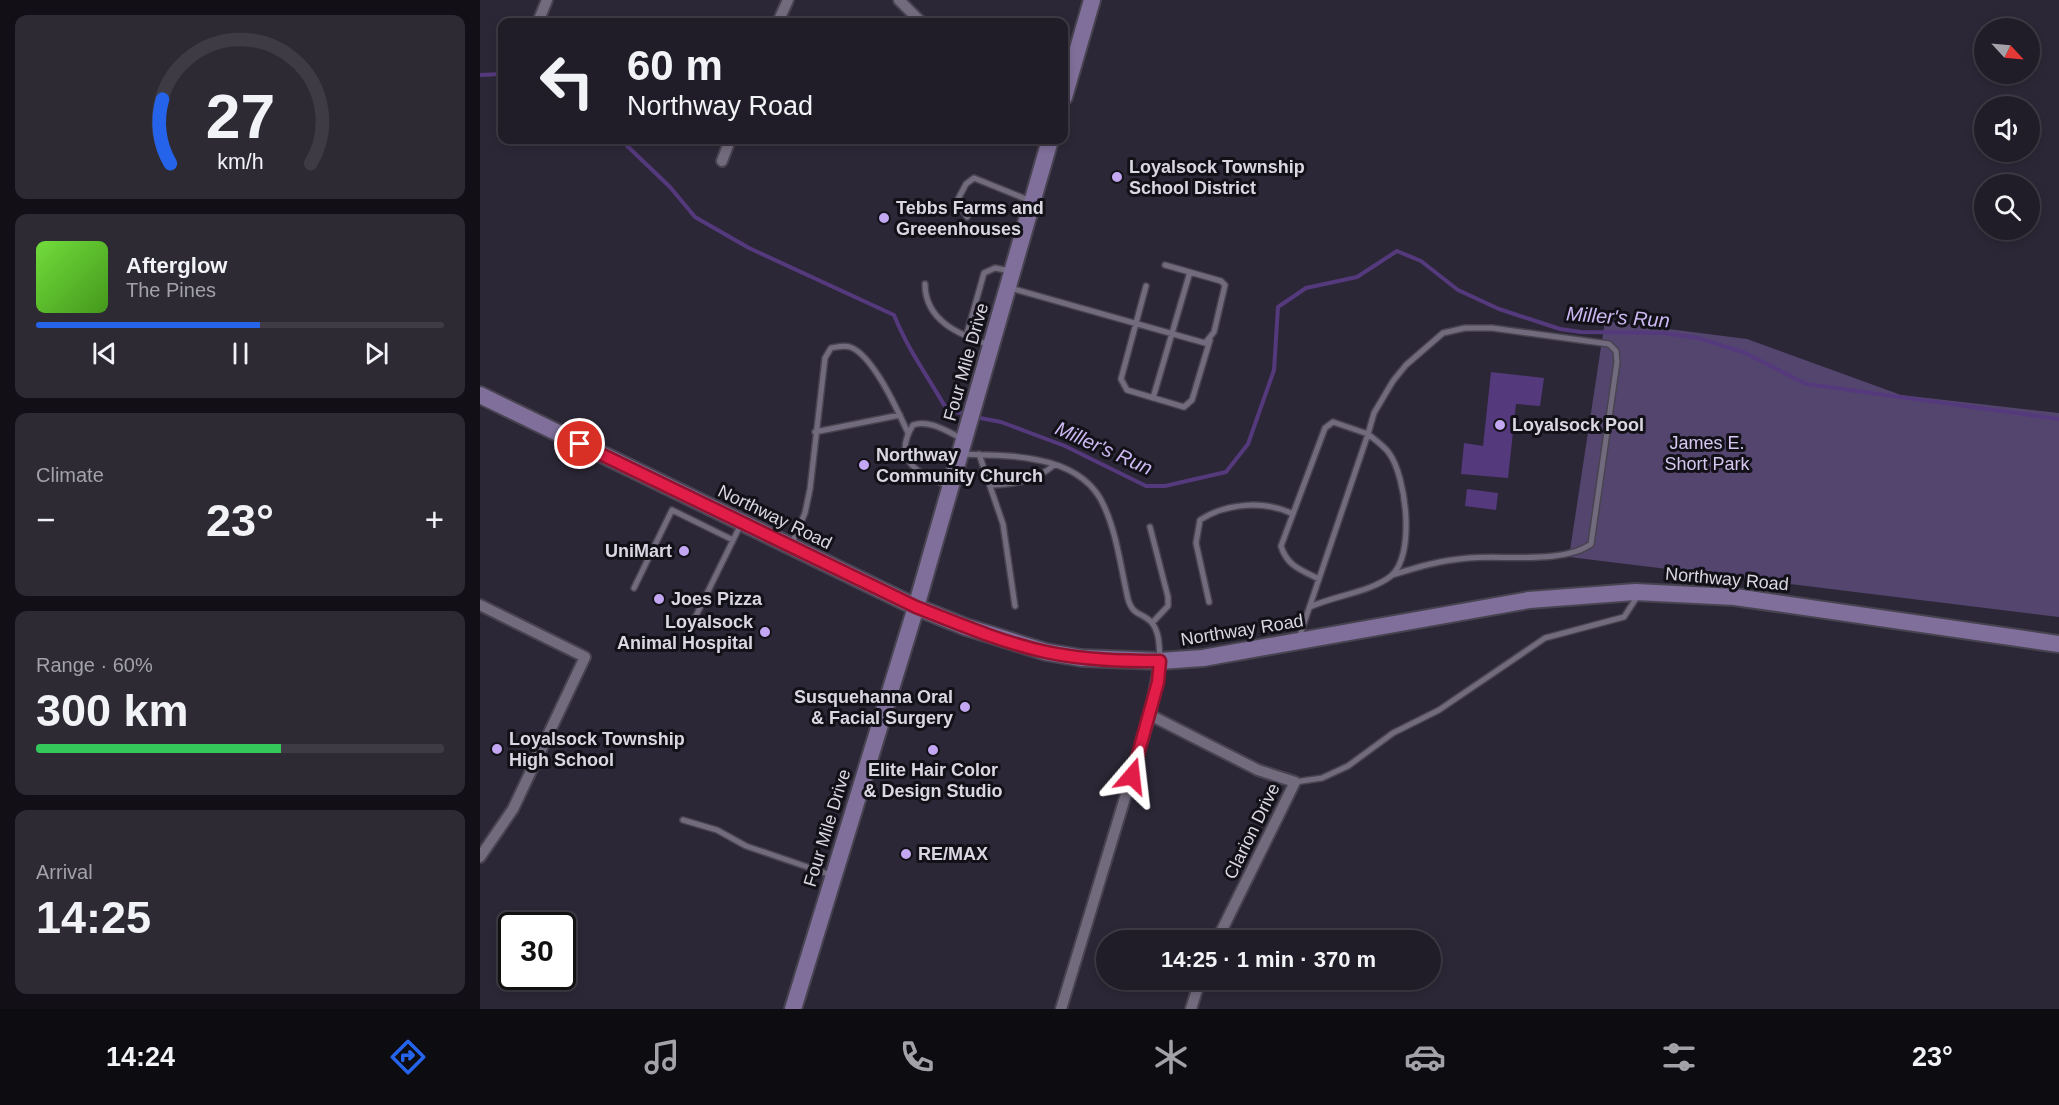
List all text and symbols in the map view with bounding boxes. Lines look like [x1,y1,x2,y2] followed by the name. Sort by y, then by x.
[1974,18,2040,84] north arrow
[1974,18,2040,240] map controls
[528,42,606,120] icon: left
[627,42,723,89] text: 60 m
[205,82,275,151] text: 27
[627,91,813,121] text: Northway Road
[1974,96,2040,162] button: sound
[217,150,263,174] text: km/h
[1129,157,1305,198] place label: Loyalsock Township School District
[1110,170,1124,184] marker: Loyalsock Township School District
[1974,174,2040,240] button: search
[896,198,1044,239] place label: Tebbs Farms and Greeenhouses
[877,211,891,225] marker: Tebbs Farms and Greeenhouses
[126,253,227,278] text: Afterglow
[126,279,216,301] text: The Pines
[940,301,992,423] street label: Four Mile Drive
[1565,302,1671,332] water label: Miller's Run
[88,337,121,370] icon: previous
[224,337,257,370] icon: pause
[360,337,393,370] icon: next
[1512,415,1644,435] place label: Loyalsock Pool
[1052,417,1156,479] water label: Miller's Run
[554,418,605,469] pin
[1493,418,1507,432] marker: Loyalsock Pool
[563,427,596,460] icon: arrive
[1664,433,1751,474] park label: James E. Short Park
[876,445,1043,486] place label: Northway Community Church
[857,458,871,472] marker: Northway Community Church
[36,464,104,486] text: Climate
[715,481,835,553] street label: Northway Road
[206,495,274,546] text: 23°
[36,501,55,538] text: −
[425,501,444,538] text: +
[605,541,672,561] place label: UniMart
[677,544,691,558] marker: UniMart
[1664,564,1790,594] street label: Northway Road
[671,589,763,609] place label: Joes Pizza
[652,592,666,606] marker: Joes Pizza
[1179,610,1305,650] street label: Northway Road
[617,612,754,653] place label: Loyalsock Animal Hospital
[758,625,772,639] marker: Loyalsock Animal Hospital
[36,654,153,676] text: Range · 60%
[36,685,189,736] text: 300 km
[794,687,953,728] place label: Susquehanna Oral & Facial Surgery
[958,700,972,714] marker: Susquehanna Oral & Facial Surgery
[509,729,685,770] place label: Loyalsock Township High School
[490,742,504,756] marker: Loyalsock Township High School
[926,743,940,757] marker: Elite Hair Color & Design Studio
[1100,744,1164,808] position arrow
[864,760,1003,801] place label: Elite Hair Color & Design Studio
[800,767,854,889] street label: Four Mile Drive
[1220,780,1284,882] street label: Clarion Drive
[918,844,988,864] place label: RE/MAX
[899,847,913,861] marker: RE/MAX
[36,861,93,883] text: Arrival
[36,892,151,943] text: 14:25
[498,912,576,990] speed limit sign: 30
[1161,947,1376,972] text: 14:25 · 1 min · 370 m
[387,1036,429,1078] icon: directions
[641,1036,683,1078] icon: music
[896,1036,938,1078] icon: phone
[1150,1036,1192,1078] icon: climate
[1404,1036,1446,1078] icon: car
[1658,1036,1700,1078] icon: filters
[106,1042,175,1072] text: 14:24
[1912,1042,1953,1072] text: 23°

